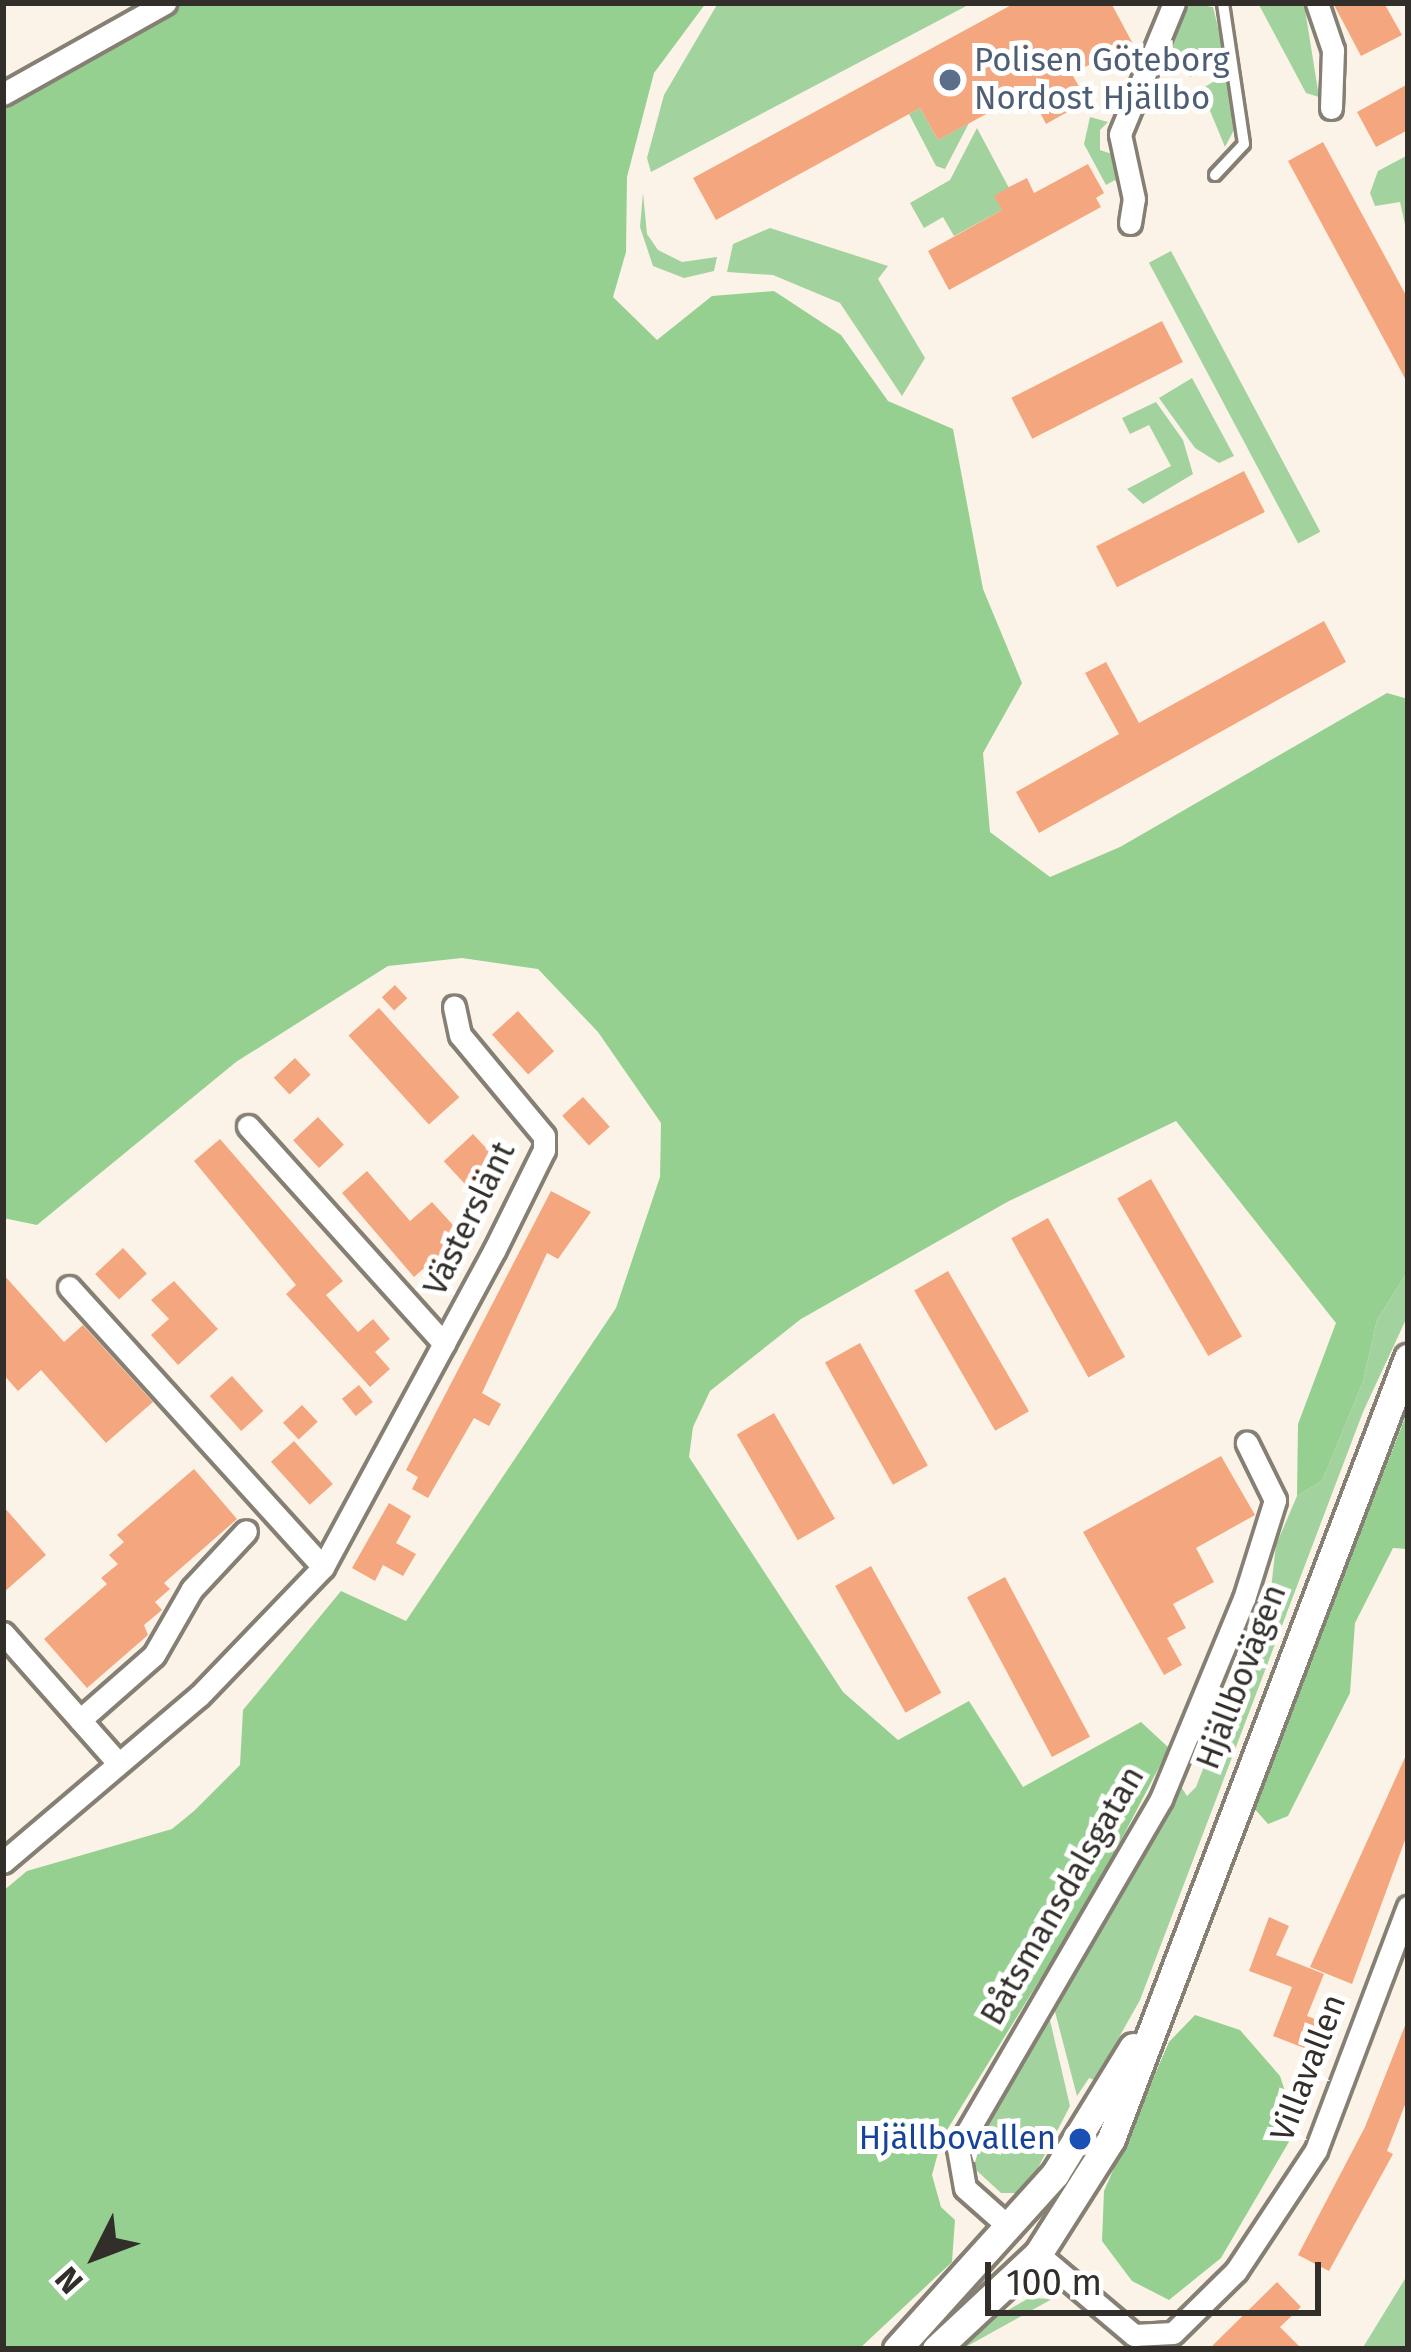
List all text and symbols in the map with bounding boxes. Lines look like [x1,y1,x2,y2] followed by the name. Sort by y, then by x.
[974,41,1230,119] place label: Polisen Göteborg Nordost Hjällbo
[937,67,963,93] marker: Polisen Göteborg Nordost Hjällbo
[416,1136,524,1302] street label: Västerslänt
[1189,1579,1295,1775] street label: Hjällbovägen
[973,1760,1153,2032] street label: Båtsmansdalsgatan
[1263,1989,1355,2147] street label: Villavallen
[859,2119,1056,2159] place label: Hjällbovallen
[1067,2126,1093,2152] marker: Hjällbovallen
[36,2196,156,2316] north arrow
[991,2238,1327,2312] scale bar
[47,2259,91,2302] text: N
[1006,2261,1102,2305] text: 100 m

